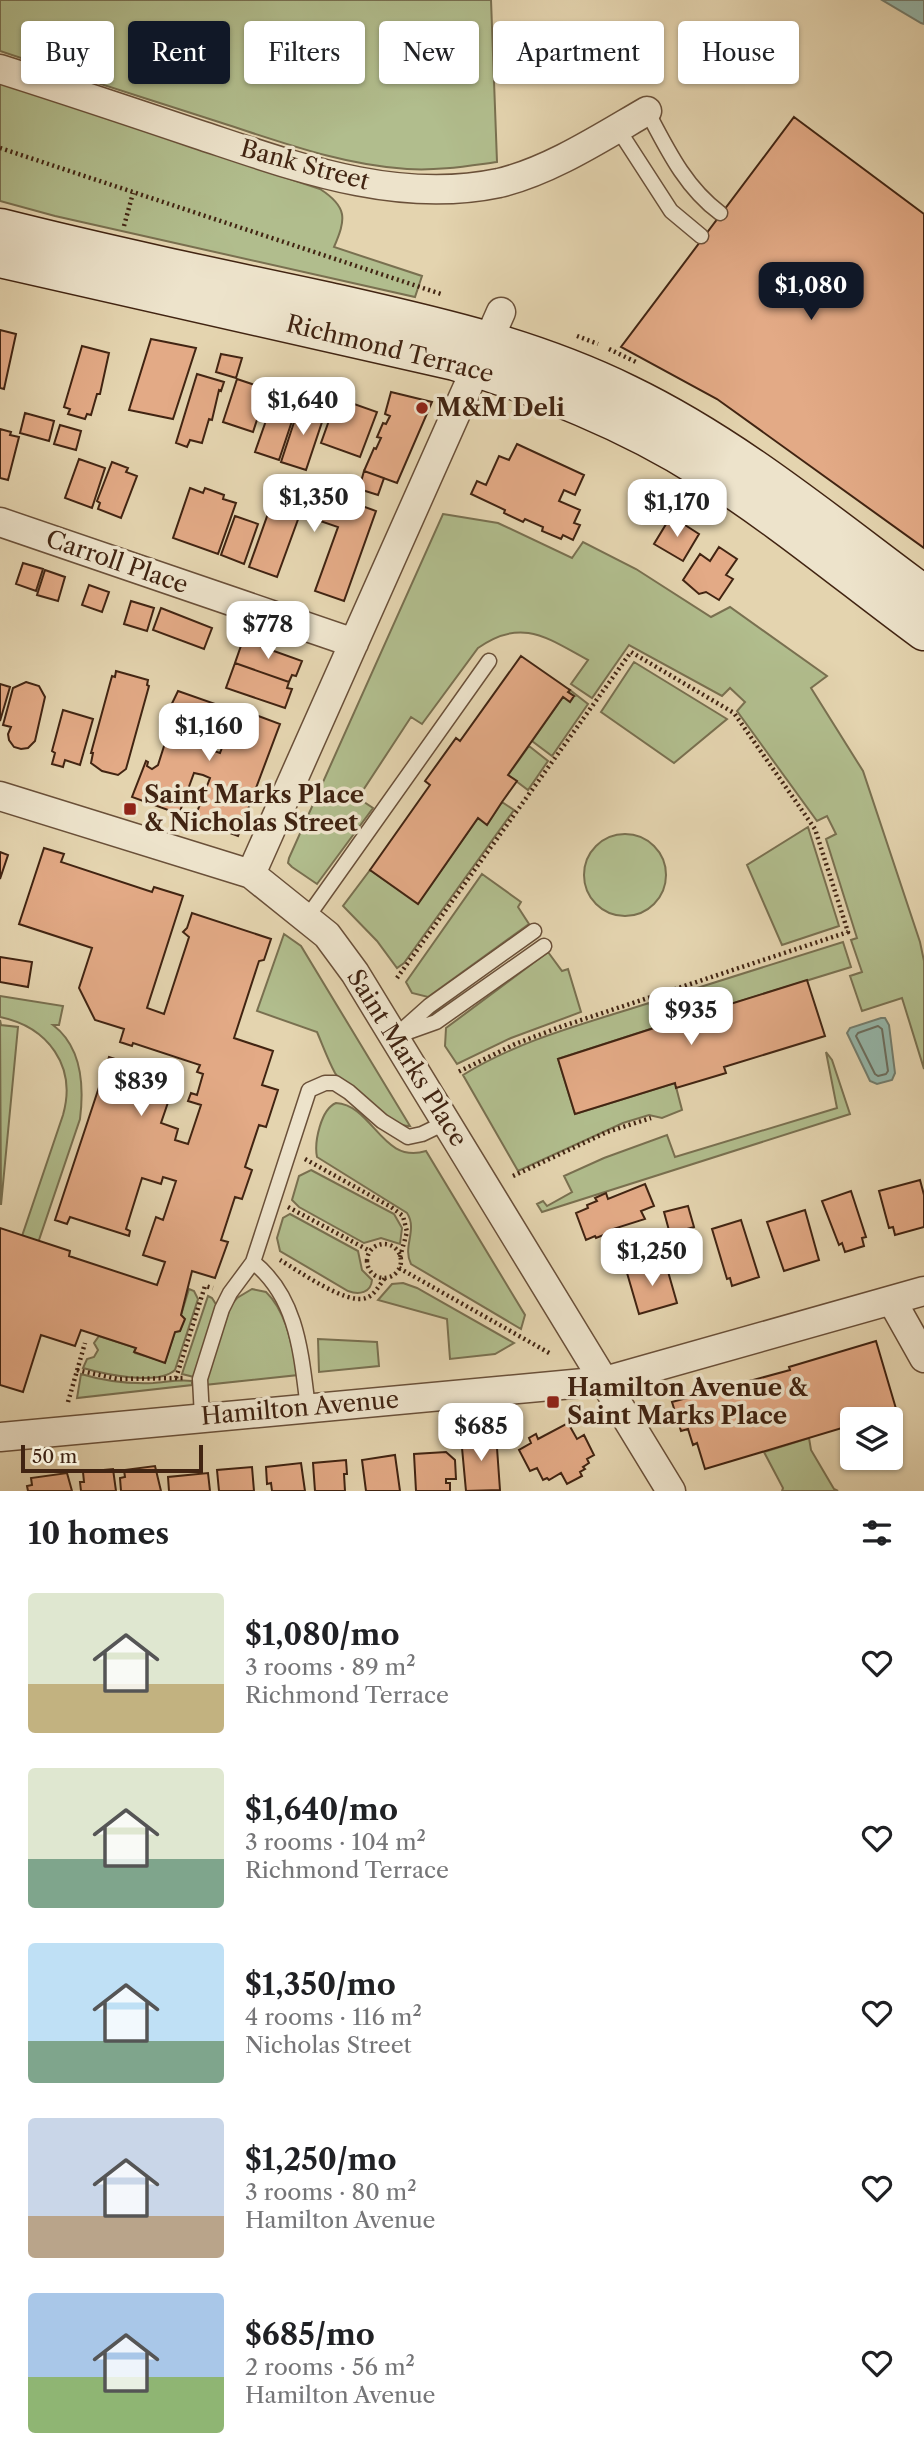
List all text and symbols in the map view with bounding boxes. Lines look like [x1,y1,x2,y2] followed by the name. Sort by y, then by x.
[21,21,114,84] chip: Buy
[128,21,230,84] chip: Rent
[244,21,365,84] chip: Filters
[379,21,479,84] chip: New
[493,21,664,84] chip: Apartment
[678,21,799,84] chip: House
[238,133,373,196] street label: Bank Street
[754,262,868,322] pin: $1,080
[775,271,847,299] text: $1,080
[283,309,497,388] street label: Richmond Terrace
[246,378,360,437] pin: $1,640
[267,386,339,414] text: $1,640
[436,393,565,422] place label: M&M Deli
[414,400,430,416] marker: M&M Deli
[257,475,371,534] pin: $1,350
[620,480,734,539] pin: $1,170
[279,483,349,511] text: $1,350
[644,488,710,516] text: $1,170
[42,524,192,599] street label: Carroll Place
[227,602,309,661] pin: $778
[242,610,294,638] text: $778
[152,704,266,763] pin: $1,160
[175,712,243,740] text: $1,160
[144,780,364,837] place label: Saint Marks Place & Nicholas Street
[122,801,138,817] marker: Saint Marks Place & Nicholas Street
[341,964,474,1152] street label: Saint Marks Place
[650,988,732,1047] pin: $935
[665,996,717,1024] text: $935
[100,1058,182,1118] pin: $839
[114,1067,168,1095] text: $839
[595,1228,709,1288] pin: $1,250
[617,1237,687,1265] text: $1,250
[567,1373,808,1430] place label: Hamilton Avenue & Saint Marks Place
[200,1384,400,1431] street label: Hamilton Avenue
[545,1394,561,1410] marker: Hamilton Avenue & Saint Marks Place
[440,1404,522,1463] pin: $685
[840,1407,903,1470] map controls
[840,1407,903,1470] button: layers
[454,1412,508,1440] text: $685
[21,1442,203,1474] scale bar
[32,1445,77,1468] text: 50 m
[858,1514,896,1552] icon: filters
[28,1515,169,1552] text: 10 homes
[245,1616,400,1653] text: $1,080/mo
[84,1621,168,1705] icon: home
[858,1644,896,1682] icon: heart
[245,1653,416,1681] text: 3 rooms · 89 m²
[245,1681,449,1709] text: Richmond Terrace
[245,1791,398,1828] text: $1,640/mo
[84,1796,168,1880] icon: home
[858,1819,896,1857] icon: heart
[245,1828,426,1856] text: 3 rooms · 104 m²
[245,1856,449,1884] text: Richmond Terrace
[245,1966,396,2003] text: $1,350/mo
[84,1971,168,2055] icon: home
[858,1994,896,2032] icon: heart
[245,2003,422,2031] text: 4 rooms · 116 m²
[245,2031,412,2059] text: Nicholas Street
[245,2141,397,2178] text: $1,250/mo
[84,2146,168,2230] icon: home
[858,2169,896,2207] icon: heart
[245,2178,417,2206] text: 3 rooms · 80 m²
[245,2206,435,2234] text: Hamilton Avenue
[245,2316,375,2353] text: $685/mo
[84,2321,168,2405] icon: home
[858,2344,896,2382] icon: heart
[245,2353,415,2381] text: 2 rooms · 56 m²
[245,2381,435,2409] text: Hamilton Avenue

